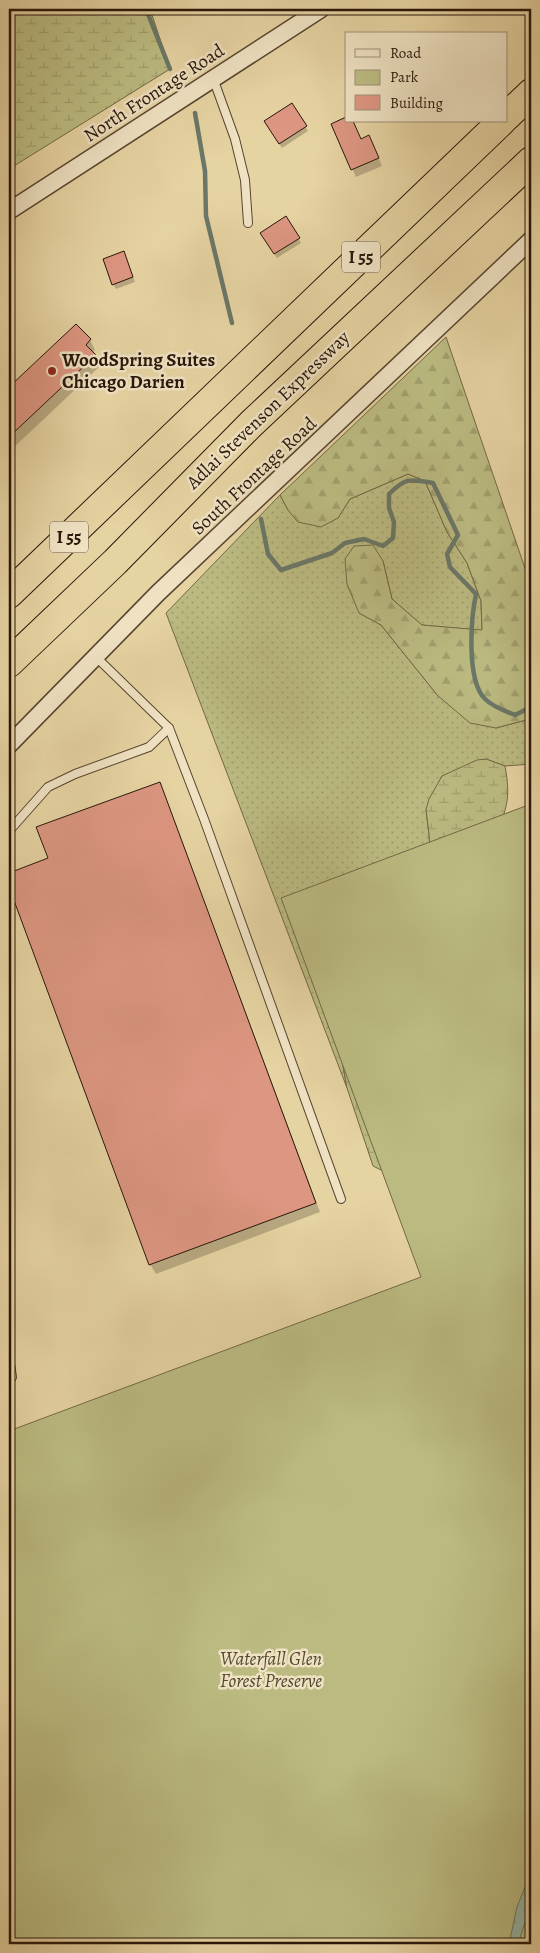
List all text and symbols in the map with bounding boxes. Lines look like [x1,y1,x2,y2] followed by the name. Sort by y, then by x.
[345,32,508,122] legend
[79,37,230,148] street label: North Frontage Road
[390,43,422,63] text: Road
[390,67,419,87] text: Park
[390,93,443,113] text: Building
[342,242,380,272] road number: I 55
[180,325,356,496] street label: Adlai Stevenson Expressway
[61,347,216,395] place label: WoodSpring Suites Chicago Darien
[46,365,58,377] marker: WoodSpring Suites Chicago Darien
[186,411,323,541] street label: South Frontage Road
[50,522,88,552] road number: I 55
[220,1646,322,1694] park label: Waterfall Glen Forest Preserve

